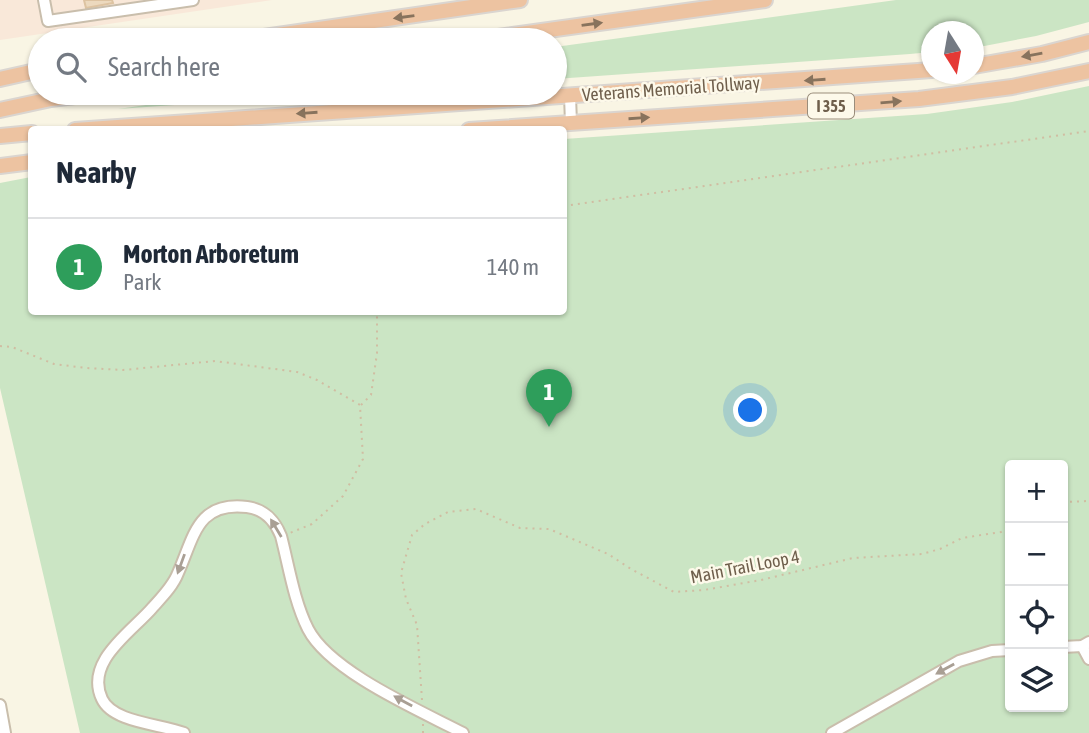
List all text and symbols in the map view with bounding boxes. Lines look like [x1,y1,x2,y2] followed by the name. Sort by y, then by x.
[393,12,415,23] one-way arrow
[581,18,603,29] one-way arrow
[921,21,984,84] north arrow
[28,28,567,105] search box
[52,48,90,86] icon: search
[1021,50,1043,61] one-way arrow
[108,52,220,82] text: Search here
[581,72,761,105] street label: Veterans Memorial Tollway
[803,74,825,85] one-way arrow
[808,94,854,118] road number: I 355
[880,96,902,107] one-way arrow
[296,108,318,119] one-way arrow
[628,113,650,124] one-way arrow
[56,155,136,189] text: Nearby
[123,239,299,269] text: Morton Arboretum
[74,254,84,280] text: 1
[487,254,539,280] text: 140 m
[123,269,161,295] text: Park
[526,369,572,427] pin: 1
[733,393,767,427] your location
[1005,460,1068,712] map controls
[1005,460,1068,523] button: +
[270,518,283,538] one-way arrow
[1005,523,1068,586] button: −
[689,546,801,587] street label: Main Trail Loop 4
[175,554,186,575] one-way arrow
[1005,586,1068,649] button: locate
[1005,649,1068,712] button: layers
[936,663,955,675] one-way arrow
[393,695,413,707] one-way arrow

